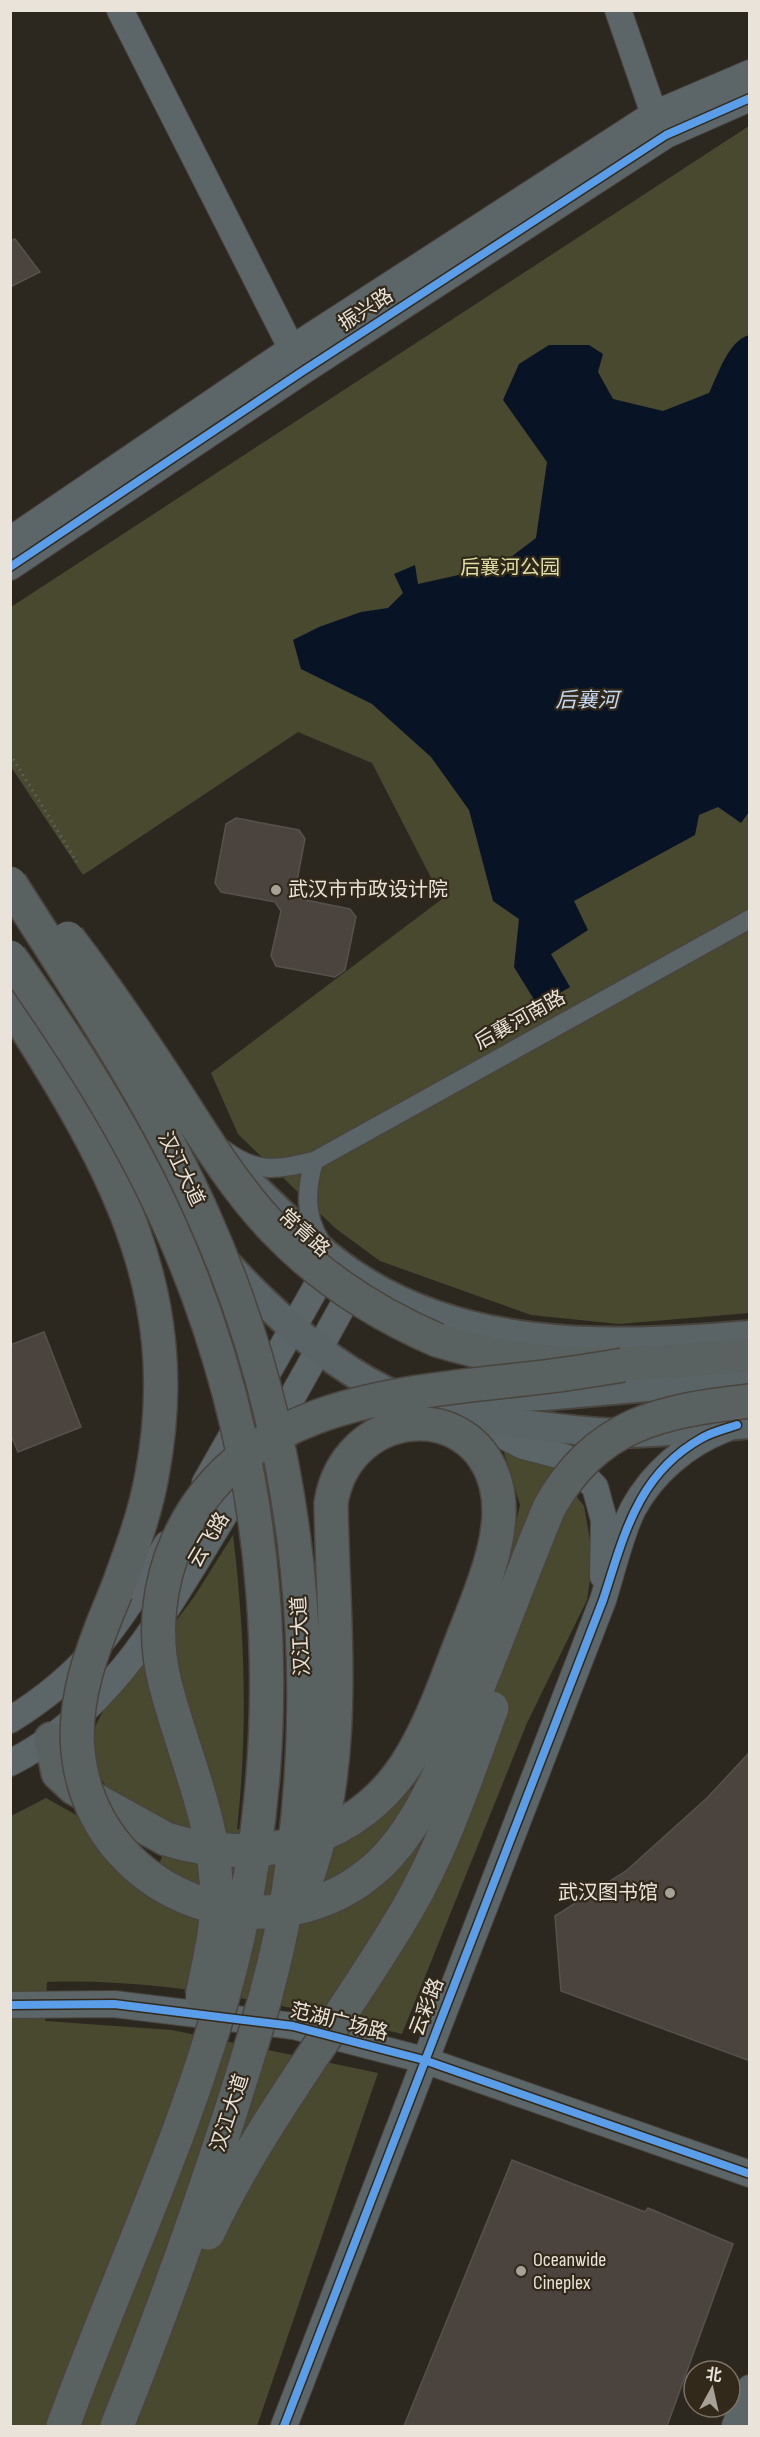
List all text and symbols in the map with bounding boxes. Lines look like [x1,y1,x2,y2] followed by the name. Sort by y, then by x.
[334,284,398,336] street label: 振兴路
[460,556,560,580] park label: 后襄河公园
[556,688,622,713] water label: 后襄河
[288,878,448,902] place label: 武汉市市政设计院
[269,883,283,897] marker: 武汉市市政设计院
[470,985,570,1055] street label: 后襄河南路
[153,1128,209,1210] street label: 汉江大道
[274,1204,334,1262] street label: 常青路
[183,1508,235,1572] street label: 云飞路
[287,1595,315,1677] street label: 汉江大道
[558,1881,658,1905] place label: 武汉图书馆
[663,1886,677,1900] marker: 武汉图书馆
[405,1975,449,2039] street label: 云彩路
[288,1998,390,2046] street label: 范湖广场路
[206,2071,254,2155] street label: 汉江大道
[533,2248,606,2295] place label: Oceanwide Cineplex
[514,2264,528,2278] marker: Oceanwide Cineplex
[682,2359,742,2419] north arrow
[705,2365,723,2386] text: 北

